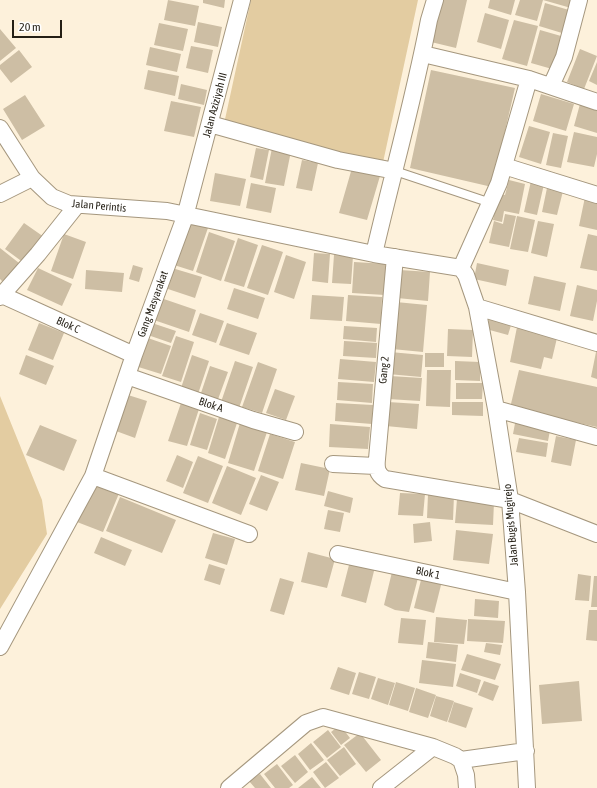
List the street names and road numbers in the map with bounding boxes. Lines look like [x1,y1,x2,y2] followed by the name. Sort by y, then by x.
[200,71,230,139] street label: Jalan Aziziyah III
[71,197,127,215] street label: Jalan Perintis
[135,269,171,339] street label: Gang Masyarakat
[54,314,82,336] street label: Blok C
[376,356,392,384] street label: Gang 2
[197,395,225,415] street label: Blok A
[501,483,521,567] street label: Jalan Bugis Mugirejo
[415,564,441,582] street label: Blok 1

